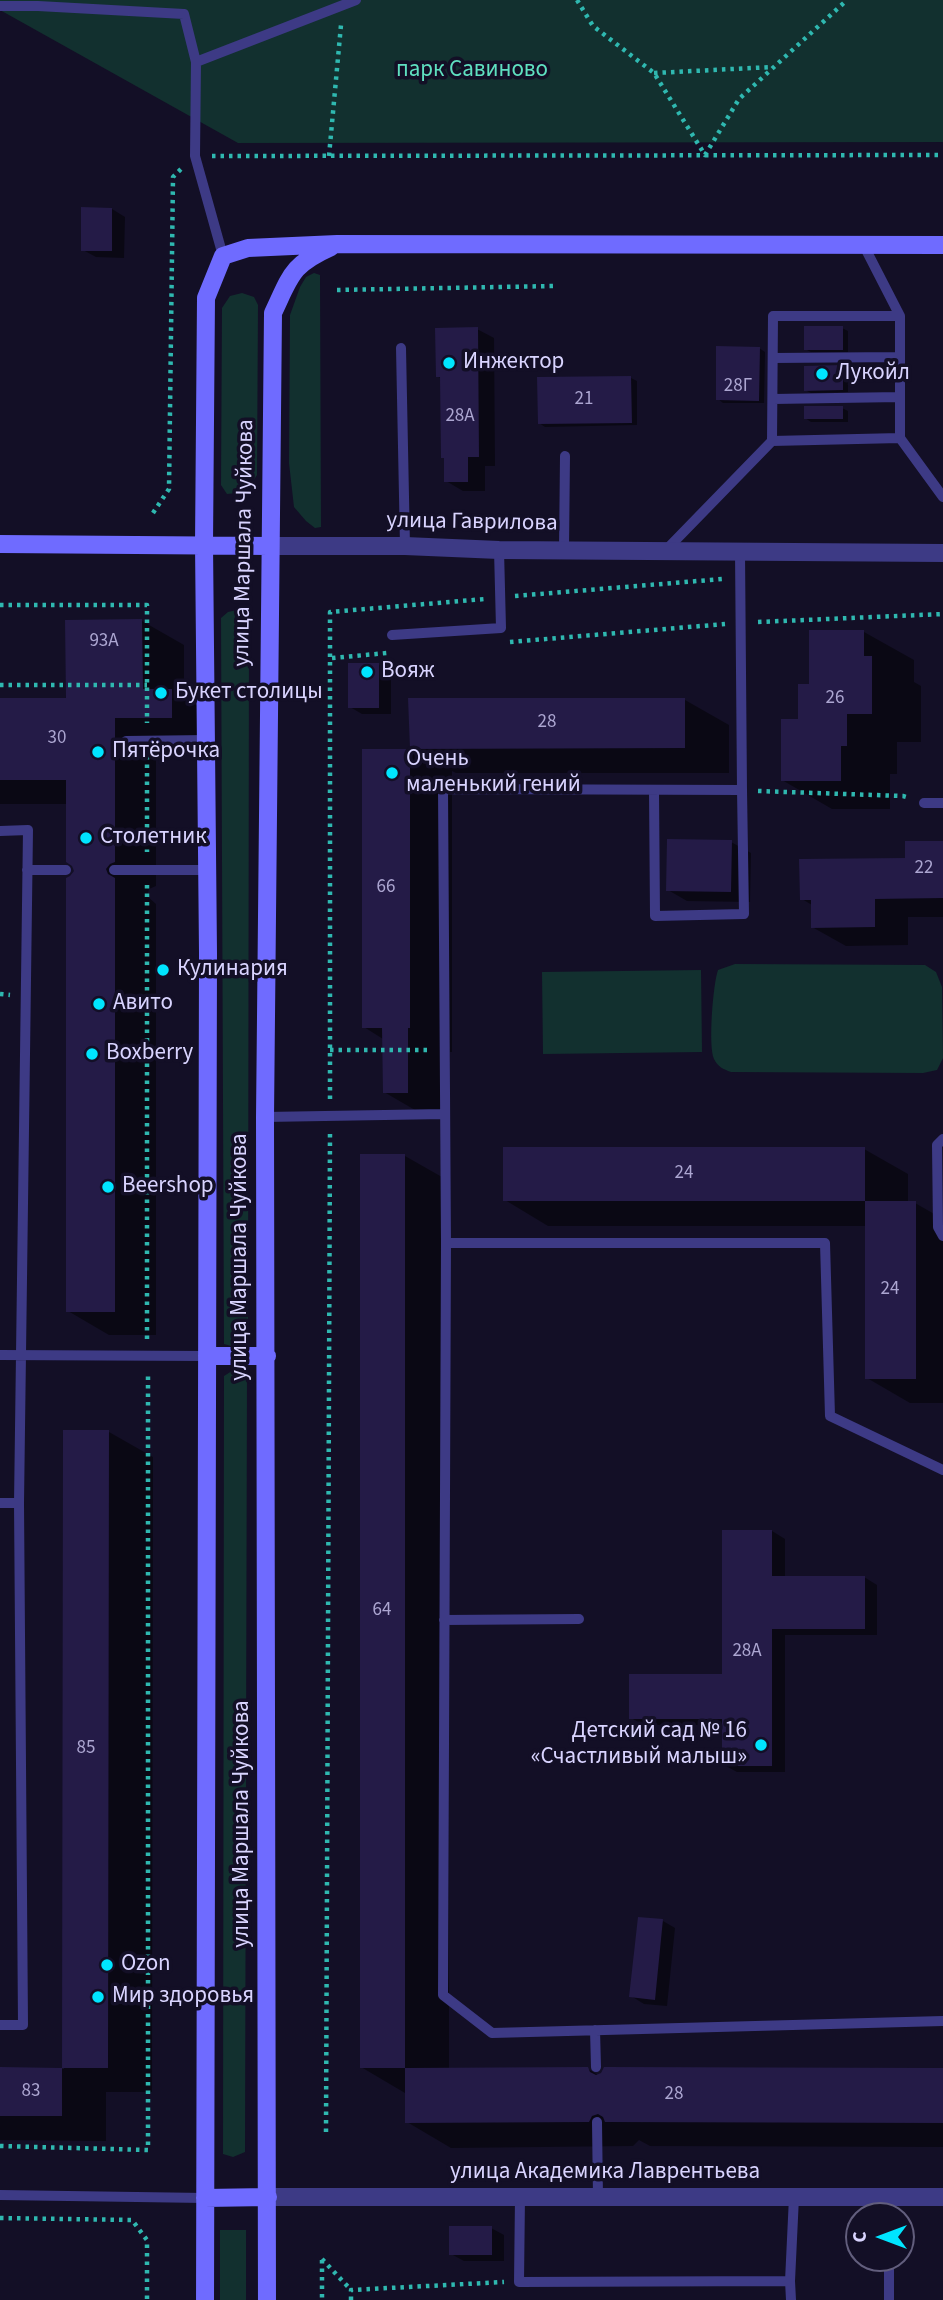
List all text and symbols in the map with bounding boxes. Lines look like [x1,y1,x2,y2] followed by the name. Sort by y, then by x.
[396,57,548,85] park label: парк Савиново
[463,349,564,377] place label: Инжектор
[441,355,457,371] marker: Инжектор
[836,360,910,388] place label: Лукойл
[814,366,830,382] marker: Лукойл
[724,376,752,398] house number: 28Г
[575,389,593,411] house number: 21
[445,406,475,428] house number: 28А
[229,419,261,667] street label: улица Маршала Чуйкова
[386,508,558,538] street label: улица Гаврилова
[89,631,119,653] house number: 93А
[381,658,435,686] place label: Вояж
[359,664,375,680] marker: Вояж
[175,679,323,707] place label: Букет столицы
[153,685,169,701] marker: Букет столицы
[826,688,844,710] house number: 26
[538,712,556,734] house number: 28
[48,728,66,750] house number: 30
[112,738,220,766] place label: Пятёрочка
[90,744,106,760] marker: Пятёрочка
[406,746,581,800] place label: Очень маленький гений
[384,765,400,781] marker: Очень маленький гений
[100,824,207,852] place label: Столетник
[78,830,94,846] marker: Столетник
[915,858,933,880] house number: 22
[377,877,395,899] house number: 66
[177,956,288,984] place label: Кулинария
[155,962,171,978] marker: Кулинария
[113,990,173,1018] place label: Авито
[91,996,107,1012] marker: Авито
[106,1040,193,1068] place label: Boxberry
[84,1046,100,1062] marker: Boxberry
[227,1133,255,1381] street label: улица Маршала Чуйкова
[675,1163,693,1185] house number: 24
[122,1173,214,1201] place label: Beershop
[100,1179,116,1195] marker: Beershop
[881,1279,899,1301] house number: 24
[373,1600,391,1622] house number: 64
[732,1641,762,1663] house number: 28А
[229,1700,257,1948] street label: улица Маршала Чуйкова
[531,1718,747,1772] place label: Детский сад № 16 «Счастливый малыш»
[753,1737,769,1753] marker: Детский сад № 16 «Счастливый малыш»
[77,1738,95,1760] house number: 85
[121,1951,171,1979] place label: Ozon
[99,1957,115,1973] marker: Ozon
[112,1983,254,2011] place label: Мир здоровья
[90,1989,106,2005] marker: Мир здоровья
[22,2081,40,2103] house number: 83
[665,2084,683,2106] house number: 28
[450,2159,760,2187] street label: улица Академика Лаврентьева
[845,2202,915,2272] north arrow
[847,2231,874,2243] text: С

